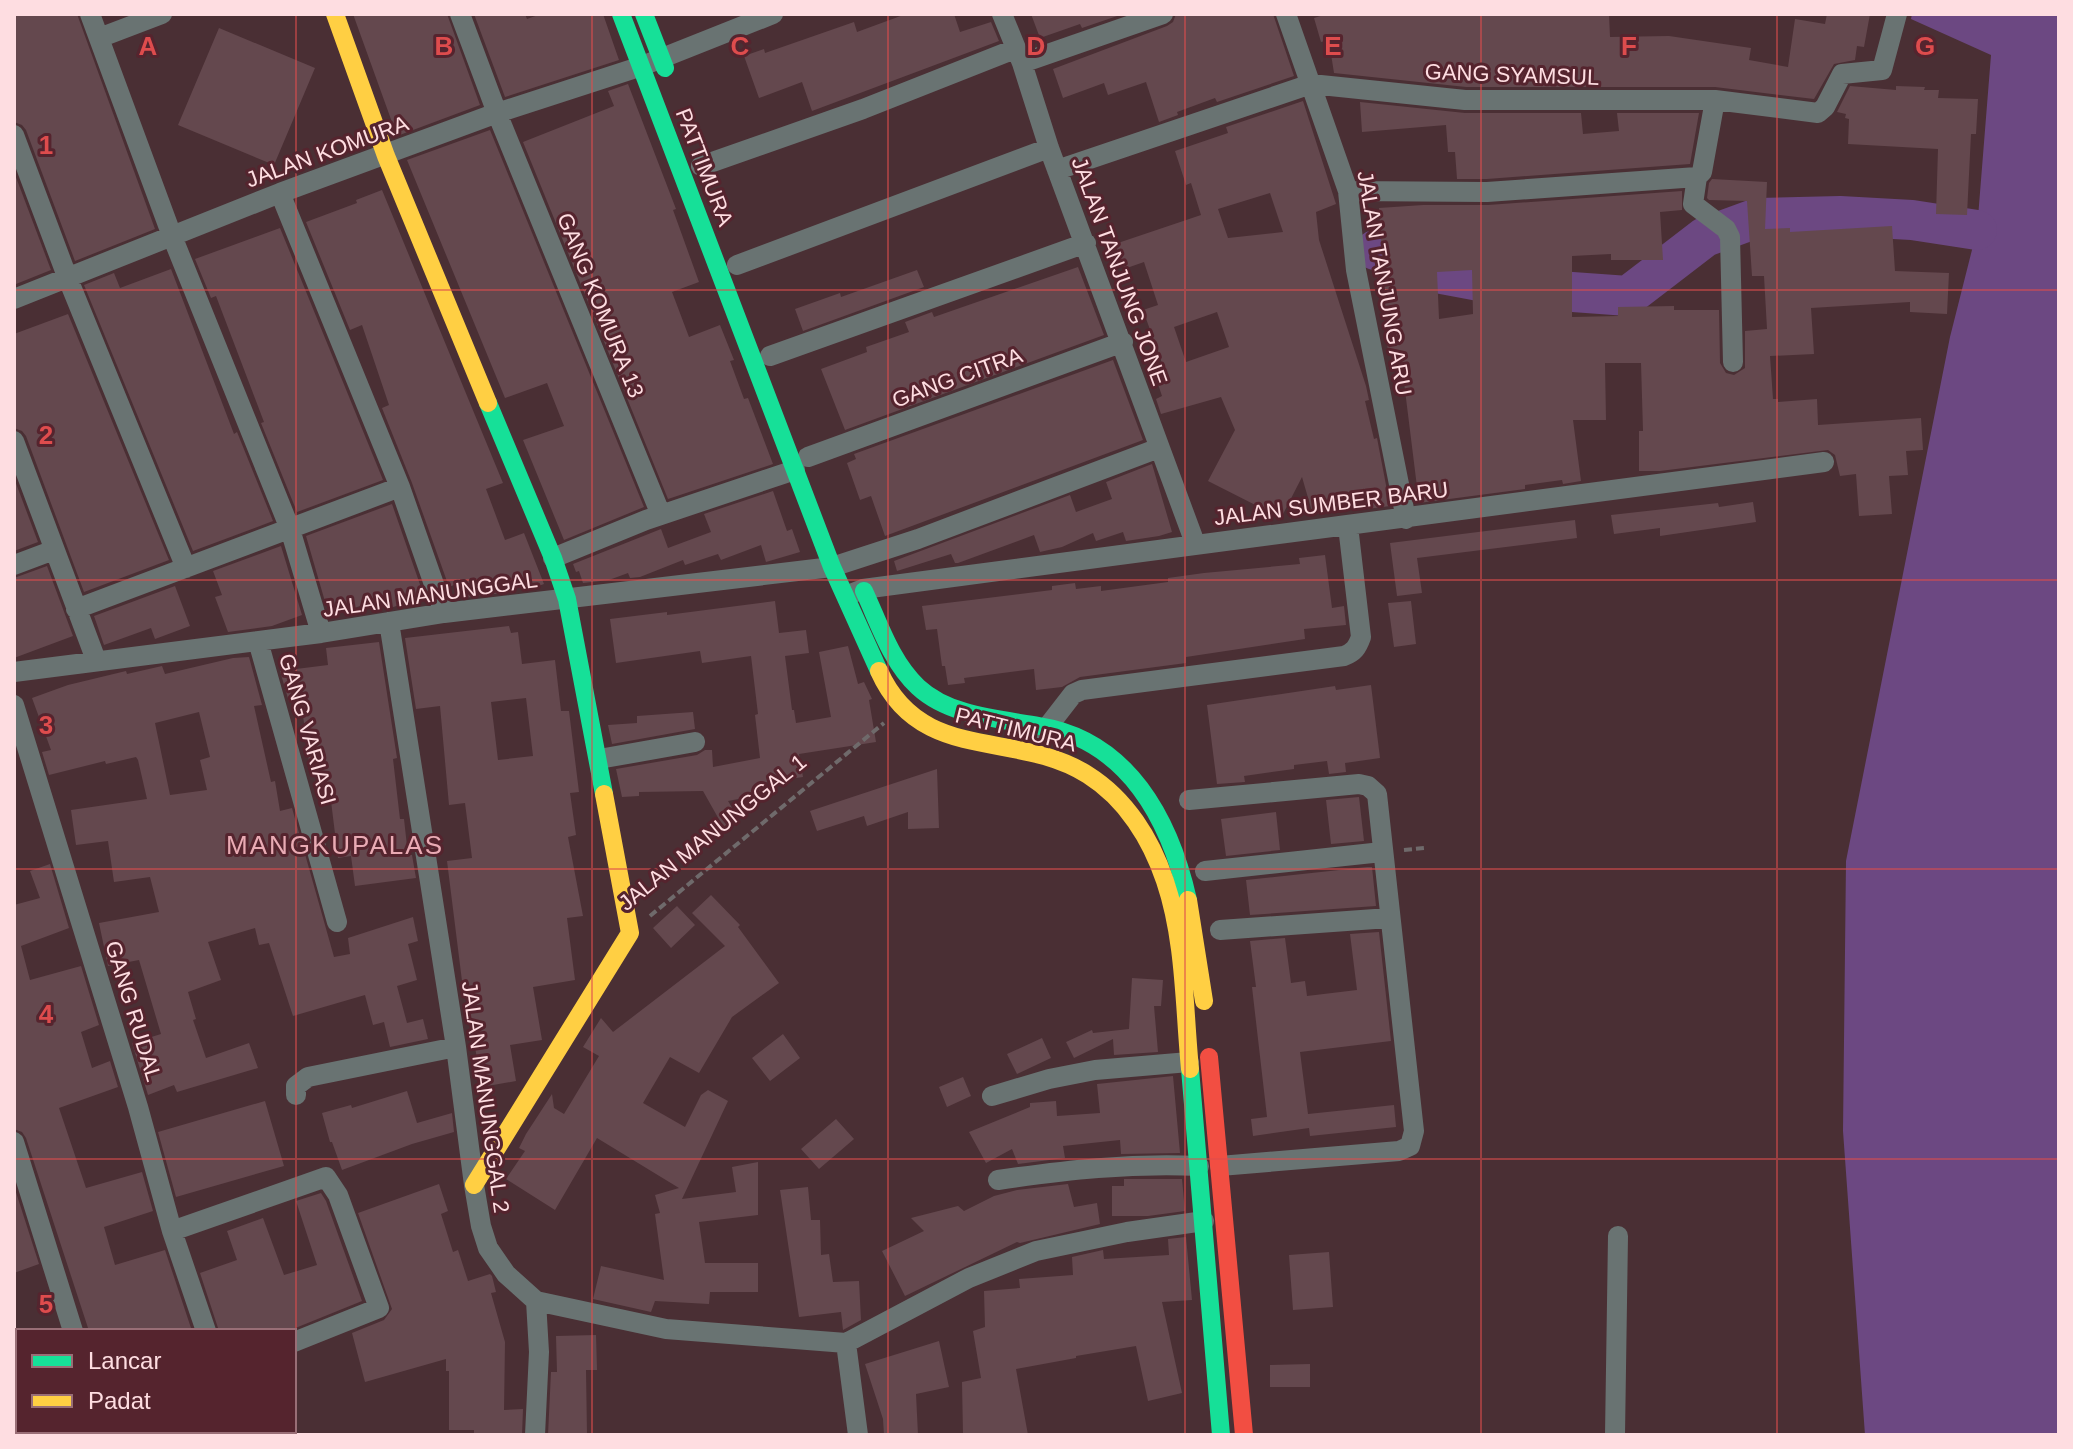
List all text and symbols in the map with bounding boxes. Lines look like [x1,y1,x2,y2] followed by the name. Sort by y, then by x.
[139,31,158,61] text: A
[435,31,453,61] text: B
[731,31,750,61] text: C
[1027,31,1045,61] text: D
[1324,31,1342,61] text: E
[1621,31,1637,61] text: F
[1915,31,1935,61] text: G
[1424,59,1600,90] street label: GANG SYAMSUL
[671,105,739,230] street label: PATTIMURA
[242,110,412,192] street label: JALAN KOMURA
[39,130,53,160] text: 1
[1067,154,1173,389] street label: JALAN TANJUNG JONE
[1352,169,1417,397] street label: JALAN TANJUNG ARU
[552,209,649,401] street label: GANG KOMURA 13
[889,342,1026,413] street label: GANG CITRA
[39,420,53,450] text: 2
[1212,477,1450,530] street label: JALAN SUMBER BARU
[321,567,539,622] street label: JALAN MANUNGGAL
[274,651,341,808] street label: GANG VARIASI
[953,702,1079,757] street label: PATTIMURA
[39,710,53,740] text: 3
[614,749,811,916] street label: JALAN MANUNGGAL 1
[226,830,444,860] district label: MANGKUPALAS
[100,938,167,1084] street label: GANG RUDAL
[457,980,514,1215] street label: JALAN MANUNGGAL 2
[39,999,54,1029] text: 4
[39,1289,53,1319] text: 5
[16,1329,296,1433] legend
[88,1347,161,1374] text: Lancar
[88,1387,151,1414] text: Padat

